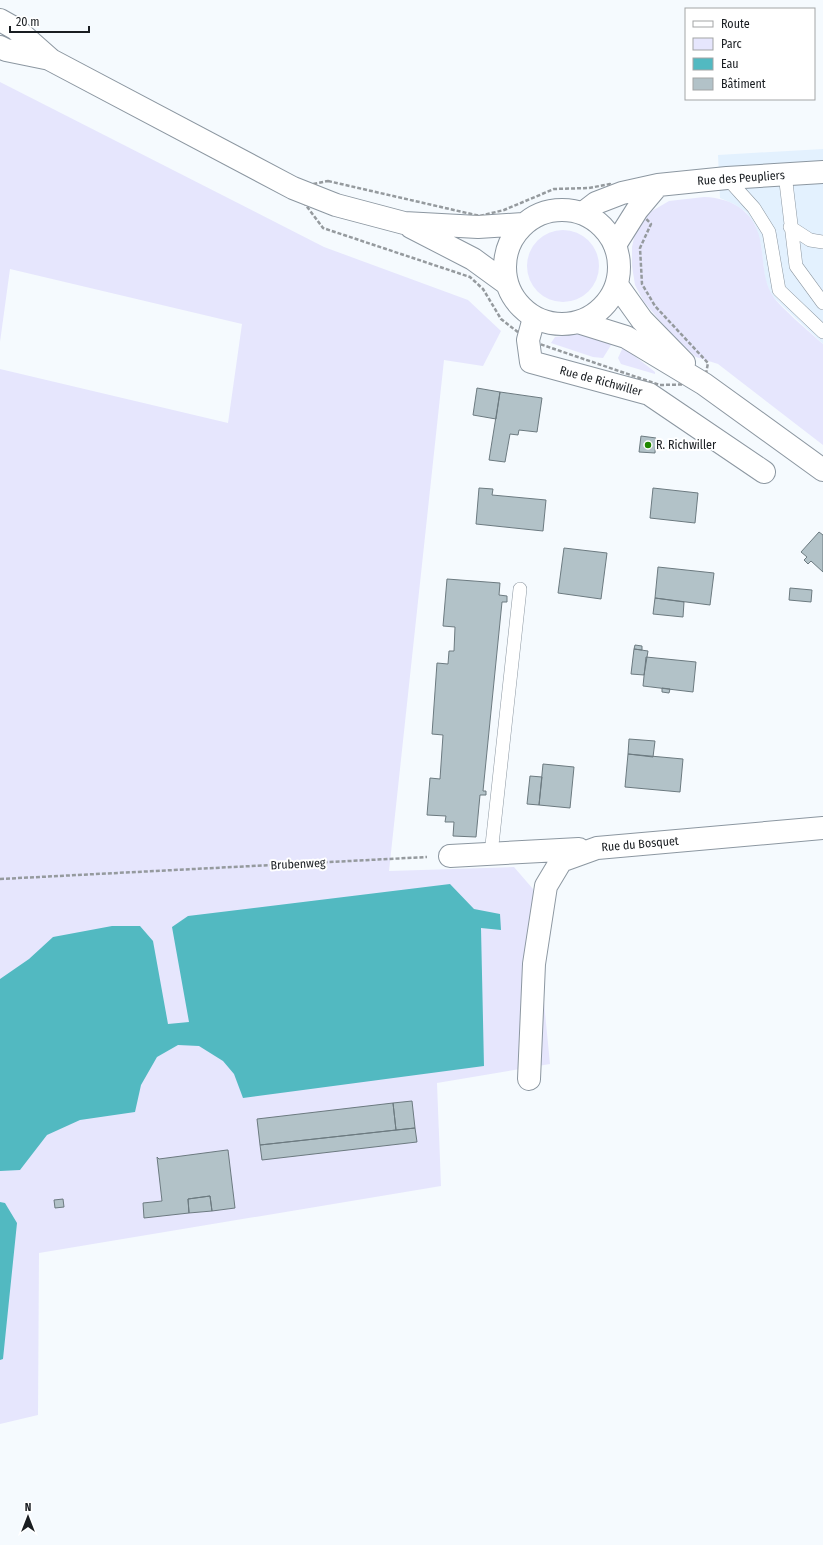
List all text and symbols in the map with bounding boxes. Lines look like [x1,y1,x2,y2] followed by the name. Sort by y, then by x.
[10,8,89,34] scale bar
[685,8,815,100] legend
[16,15,40,29] text: 20 m
[721,17,750,31] text: Route
[721,37,742,51] text: Parc
[721,57,739,71] text: Eau
[721,77,766,91] text: Bâtiment
[697,168,785,188] street label: Rue des Peupliers
[558,363,645,399] street label: Rue de Richwiller
[656,438,717,452] place label: R. Richwiller
[643,440,653,450] marker: R. Richwiller
[601,834,679,854] street label: Rue du Bosquet
[270,856,326,872] street label: Brubenweg
[8,1497,48,1537] north arrow
[25,1501,31,1514] text: N

